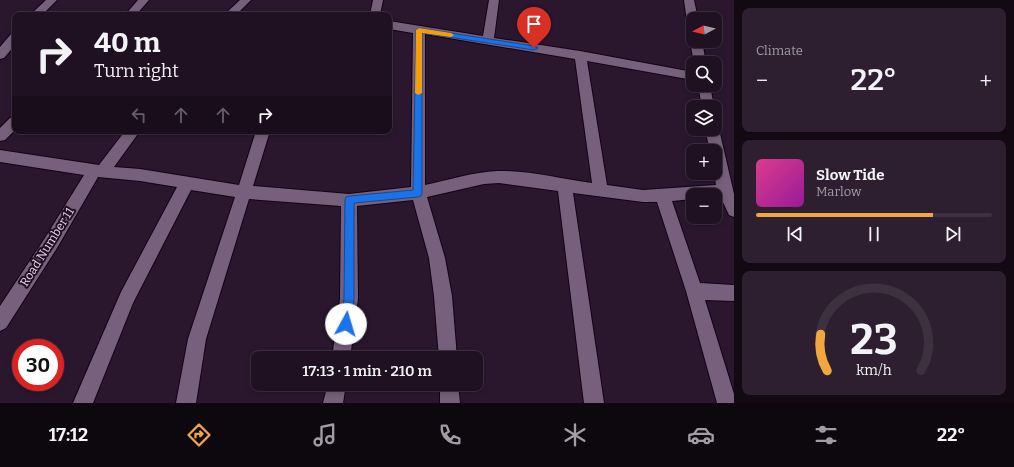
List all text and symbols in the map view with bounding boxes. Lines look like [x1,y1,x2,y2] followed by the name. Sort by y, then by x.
[517,7.0,551,48] pin
[686,12,722,48] north arrow
[686,12,722,224] map controls
[523,13,545,35] icon: arrive
[94,26,161,59] text: 40 m
[28,28,80,80] icon: right
[756,43,803,58] text: Climate
[686,56,722,92] button: search
[94,60,179,82] text: Turn right
[850,62,897,98] text: 22°
[756,67,768,94] text: −
[979,67,992,94] text: +
[686,100,722,136] button: layers
[128,104,150,126] icon: left
[170,104,192,126] icon: ahead
[212,104,234,126] icon: ahead
[254,104,276,126] icon: right
[686,144,722,180] button: +
[816,166,884,184] text: Slow Tide
[816,184,861,199] text: Marlow
[686,188,722,224] button: −
[17,205,77,289] street label: Road Number 11
[784,223,806,245] icon: previous
[863,223,885,245] icon: pause
[942,223,964,245] icon: next
[325,303,367,345] position arrow
[850,315,898,365] text: 23
[12,339,64,391] speed limit sign: 30
[302,362,432,380] text: 17:13 · 1 min · 210 m
[856,362,892,379] text: km/h
[185,421,213,449] icon: directions
[311,421,339,449] icon: music
[436,421,464,449] icon: phone
[561,421,589,449] icon: climate
[687,421,715,449] icon: car
[812,421,840,449] icon: filters
[49,424,88,446] text: 17:12
[937,424,965,446] text: 22°

